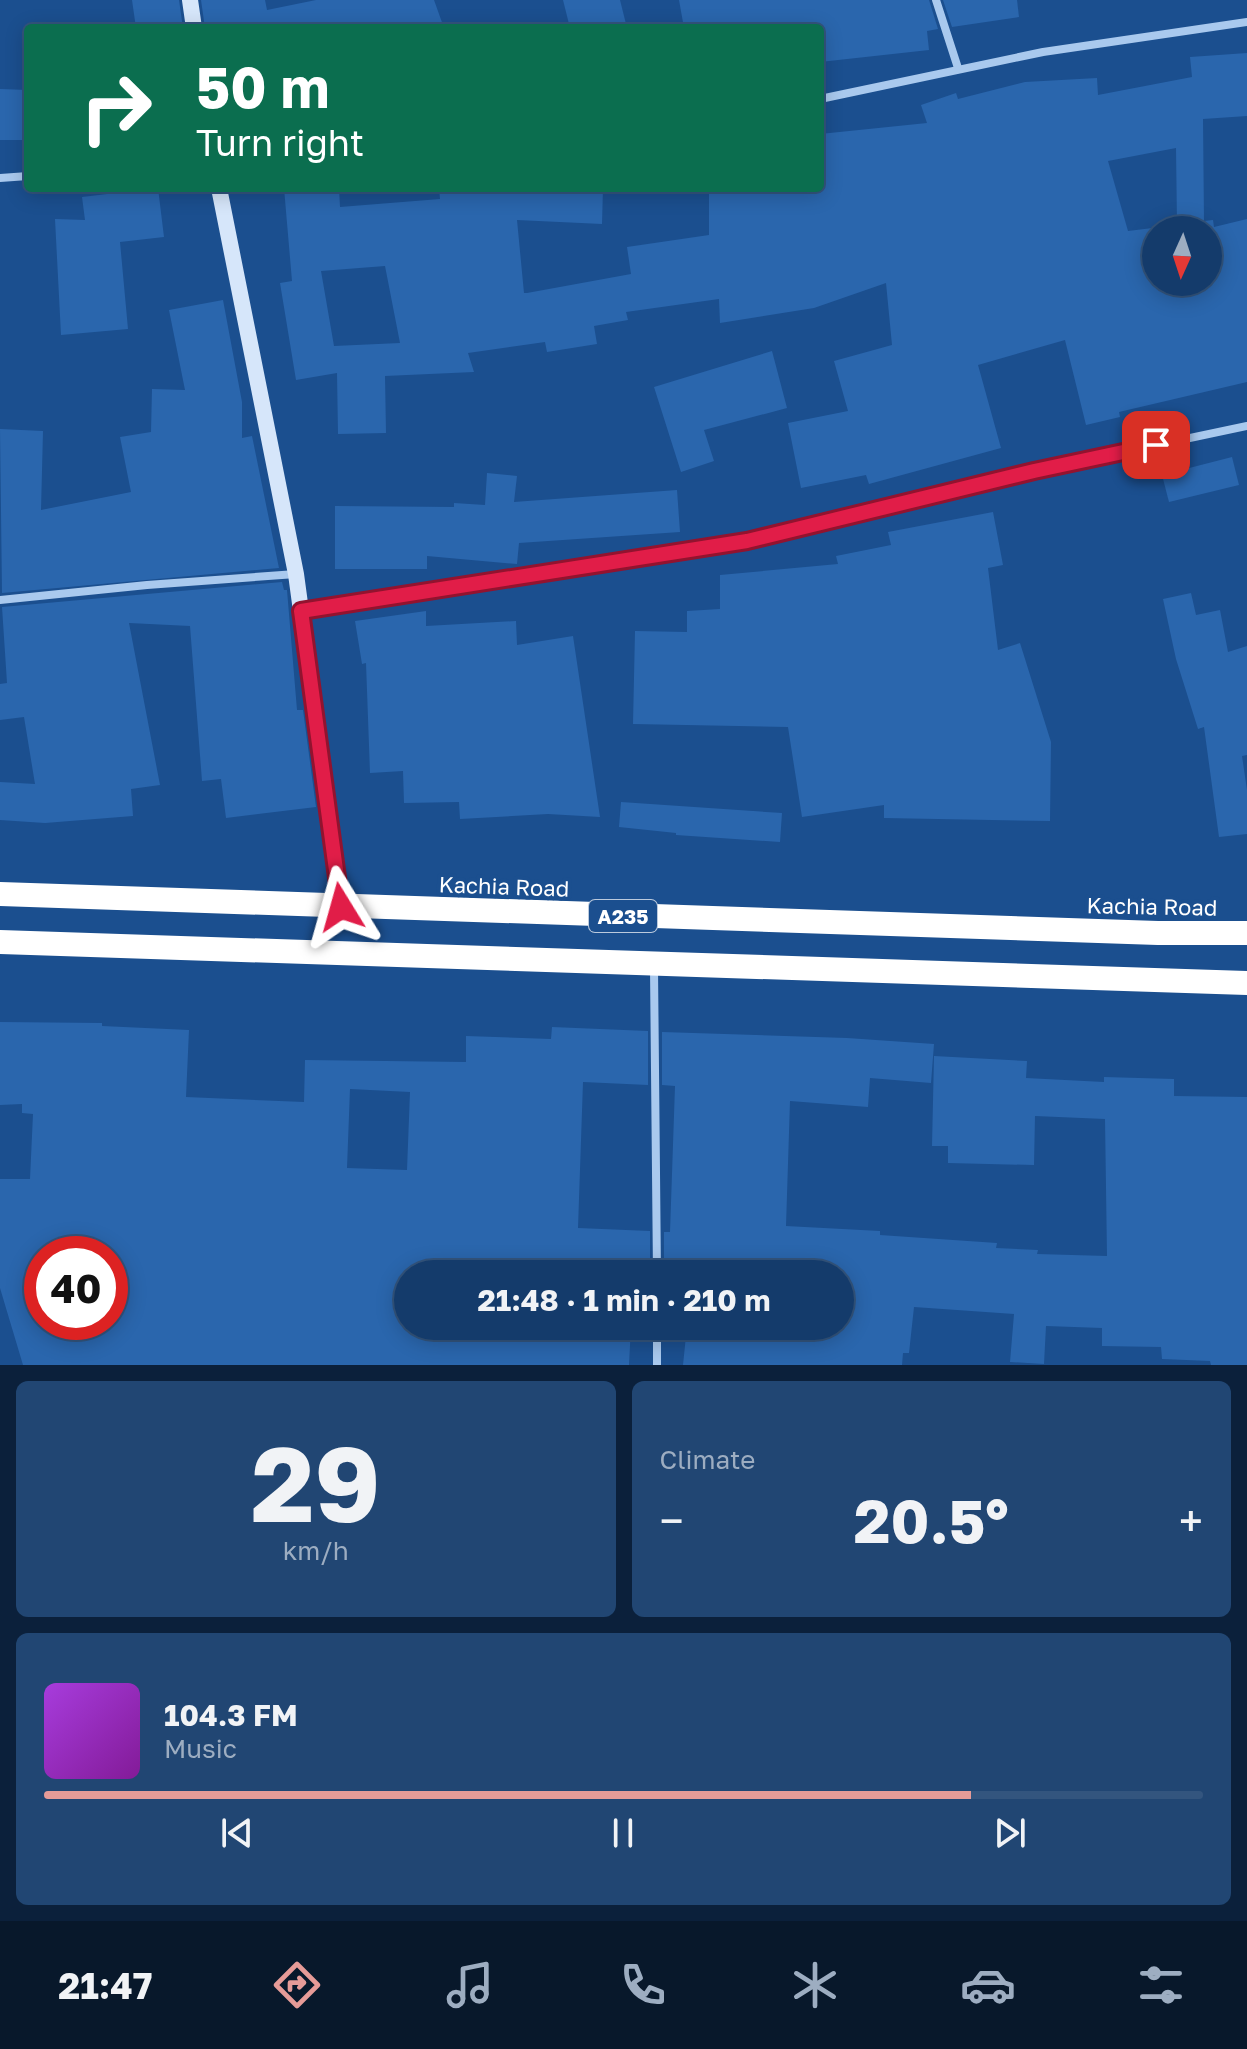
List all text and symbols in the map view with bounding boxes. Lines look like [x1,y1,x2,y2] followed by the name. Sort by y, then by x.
[196,53,330,120] text: 50 m
[64,56,168,160] icon: right
[196,121,364,164] text: Turn right
[1142,216,1222,296] north arrow
[1142,216,1222,296] map controls
[1122,411,1190,479] pin
[1134,423,1178,467] icon: arrive
[299,865,383,949] position arrow
[438,870,570,902] street label: Kachia Road
[1086,891,1218,921] street label: Kachia Road
[589,900,657,932] road number: A235
[24,1236,128,1340] speed limit sign: 40
[477,1282,771,1318] text: 21:48 · 1 min · 210 m
[251,1420,380,1545] text: 29
[660,1444,755,1475] text: Climate
[854,1484,1009,1556] text: 20.5°
[660,1494,684,1547] text: −
[1179,1494,1203,1547] text: +
[283,1535,349,1566] text: km/h
[164,1697,298,1733] text: 104.3 FM
[164,1733,237,1764] text: Music
[215,1811,259,1855] icon: previous
[601,1811,645,1855] icon: pause
[988,1811,1032,1855] icon: next
[269,1957,325,2013] icon: directions
[442,1957,498,2013] icon: music
[615,1957,671,2013] icon: phone
[787,1957,843,2013] icon: climate
[960,1957,1016,2013] icon: car
[1133,1957,1189,2013] icon: filters
[58,1964,152,2007] text: 21:47

